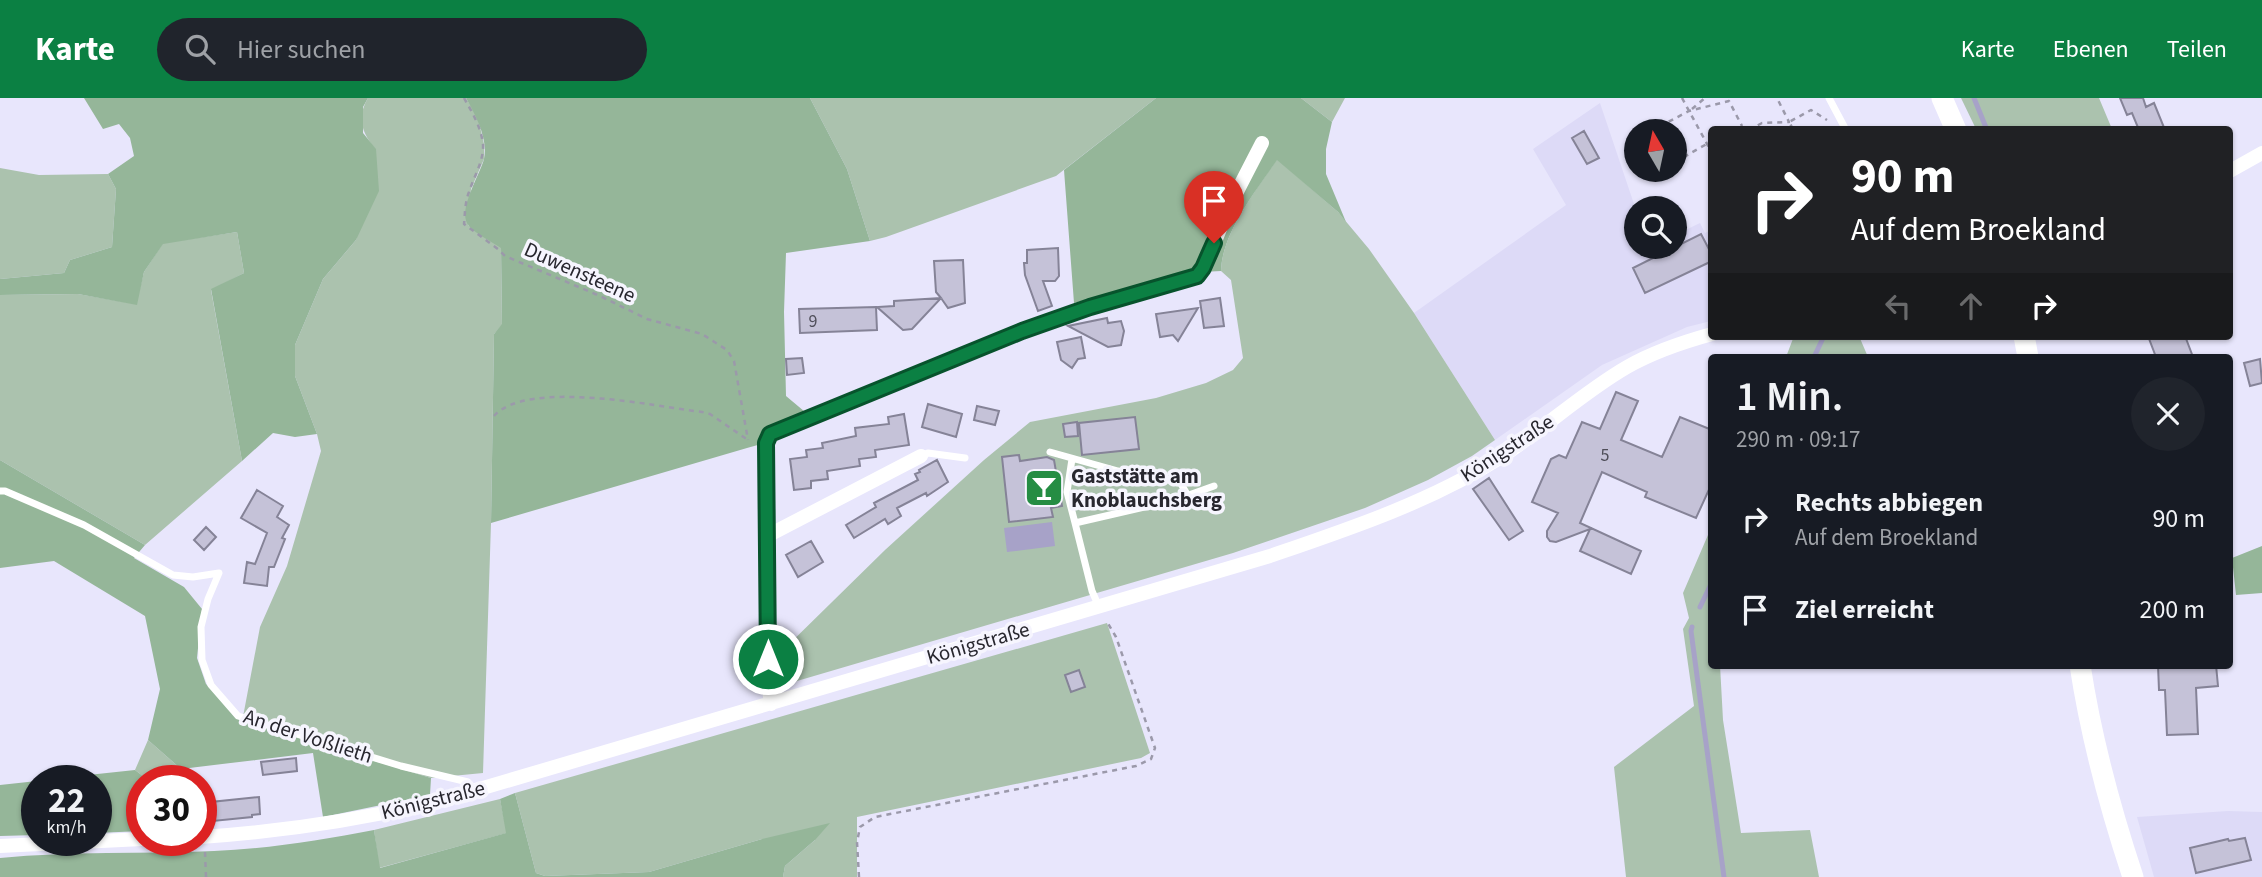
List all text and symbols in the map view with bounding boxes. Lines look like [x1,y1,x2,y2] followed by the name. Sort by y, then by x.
[157,18,647,81] search box
[35,26,115,73] text: Karte
[181,30,219,68] icon: search
[237,31,366,68] text: Hier suchen
[1961,32,2015,67] text: Karte
[2053,32,2129,67] text: Ebenen
[2167,32,2227,67] text: Teilen
[1624,119,1687,182] north arrow
[1624,119,1687,259] map controls
[1851,142,1955,212] text: 90 m
[1736,154,1827,245] icon: right
[1184,171,1244,243] pin
[1195,182,1233,220] icon: arrive
[1624,196,1687,259] button: search
[1851,207,2106,253] text: Auf dem Broekland
[519,234,641,310] street label: Duwensteene
[1879,287,1917,325] icon: left
[1952,287,1990,325] icon: ahead
[2025,287,2063,325] icon: right
[809,309,818,334] house number: 9
[1736,367,1843,427] text: 1 Min.
[2131,377,2205,451] button: close
[1454,407,1560,489] street label: Königstraße
[1736,423,1860,456] text: 290 m · 09:17
[1601,443,1610,468] house number: 5
[1071,461,1222,515] place label: Gaststätte am Knoblauchsberg
[1023,467,1065,509] bar icon: Gaststätte am Knoblauchsberg
[1795,484,1983,521] text: Rechts abbiegen
[1736,500,1774,538] icon: right
[2152,500,2205,537] text: 90 m
[1795,521,1978,554] text: Auf dem Broekland
[1736,591,1774,629] icon: arrive
[1795,591,1934,628] text: Ziel erreicht
[2139,591,2205,628] text: 200 m
[923,614,1033,672] street label: Königstraße
[731,622,805,696] position arrow
[240,701,376,771] street label: An der Voßlieth
[126,765,217,856] speed limit sign: 30
[378,773,488,827] street label: Königstraße
[48,776,85,826] text: 22
[47,815,86,840] text: km/h

